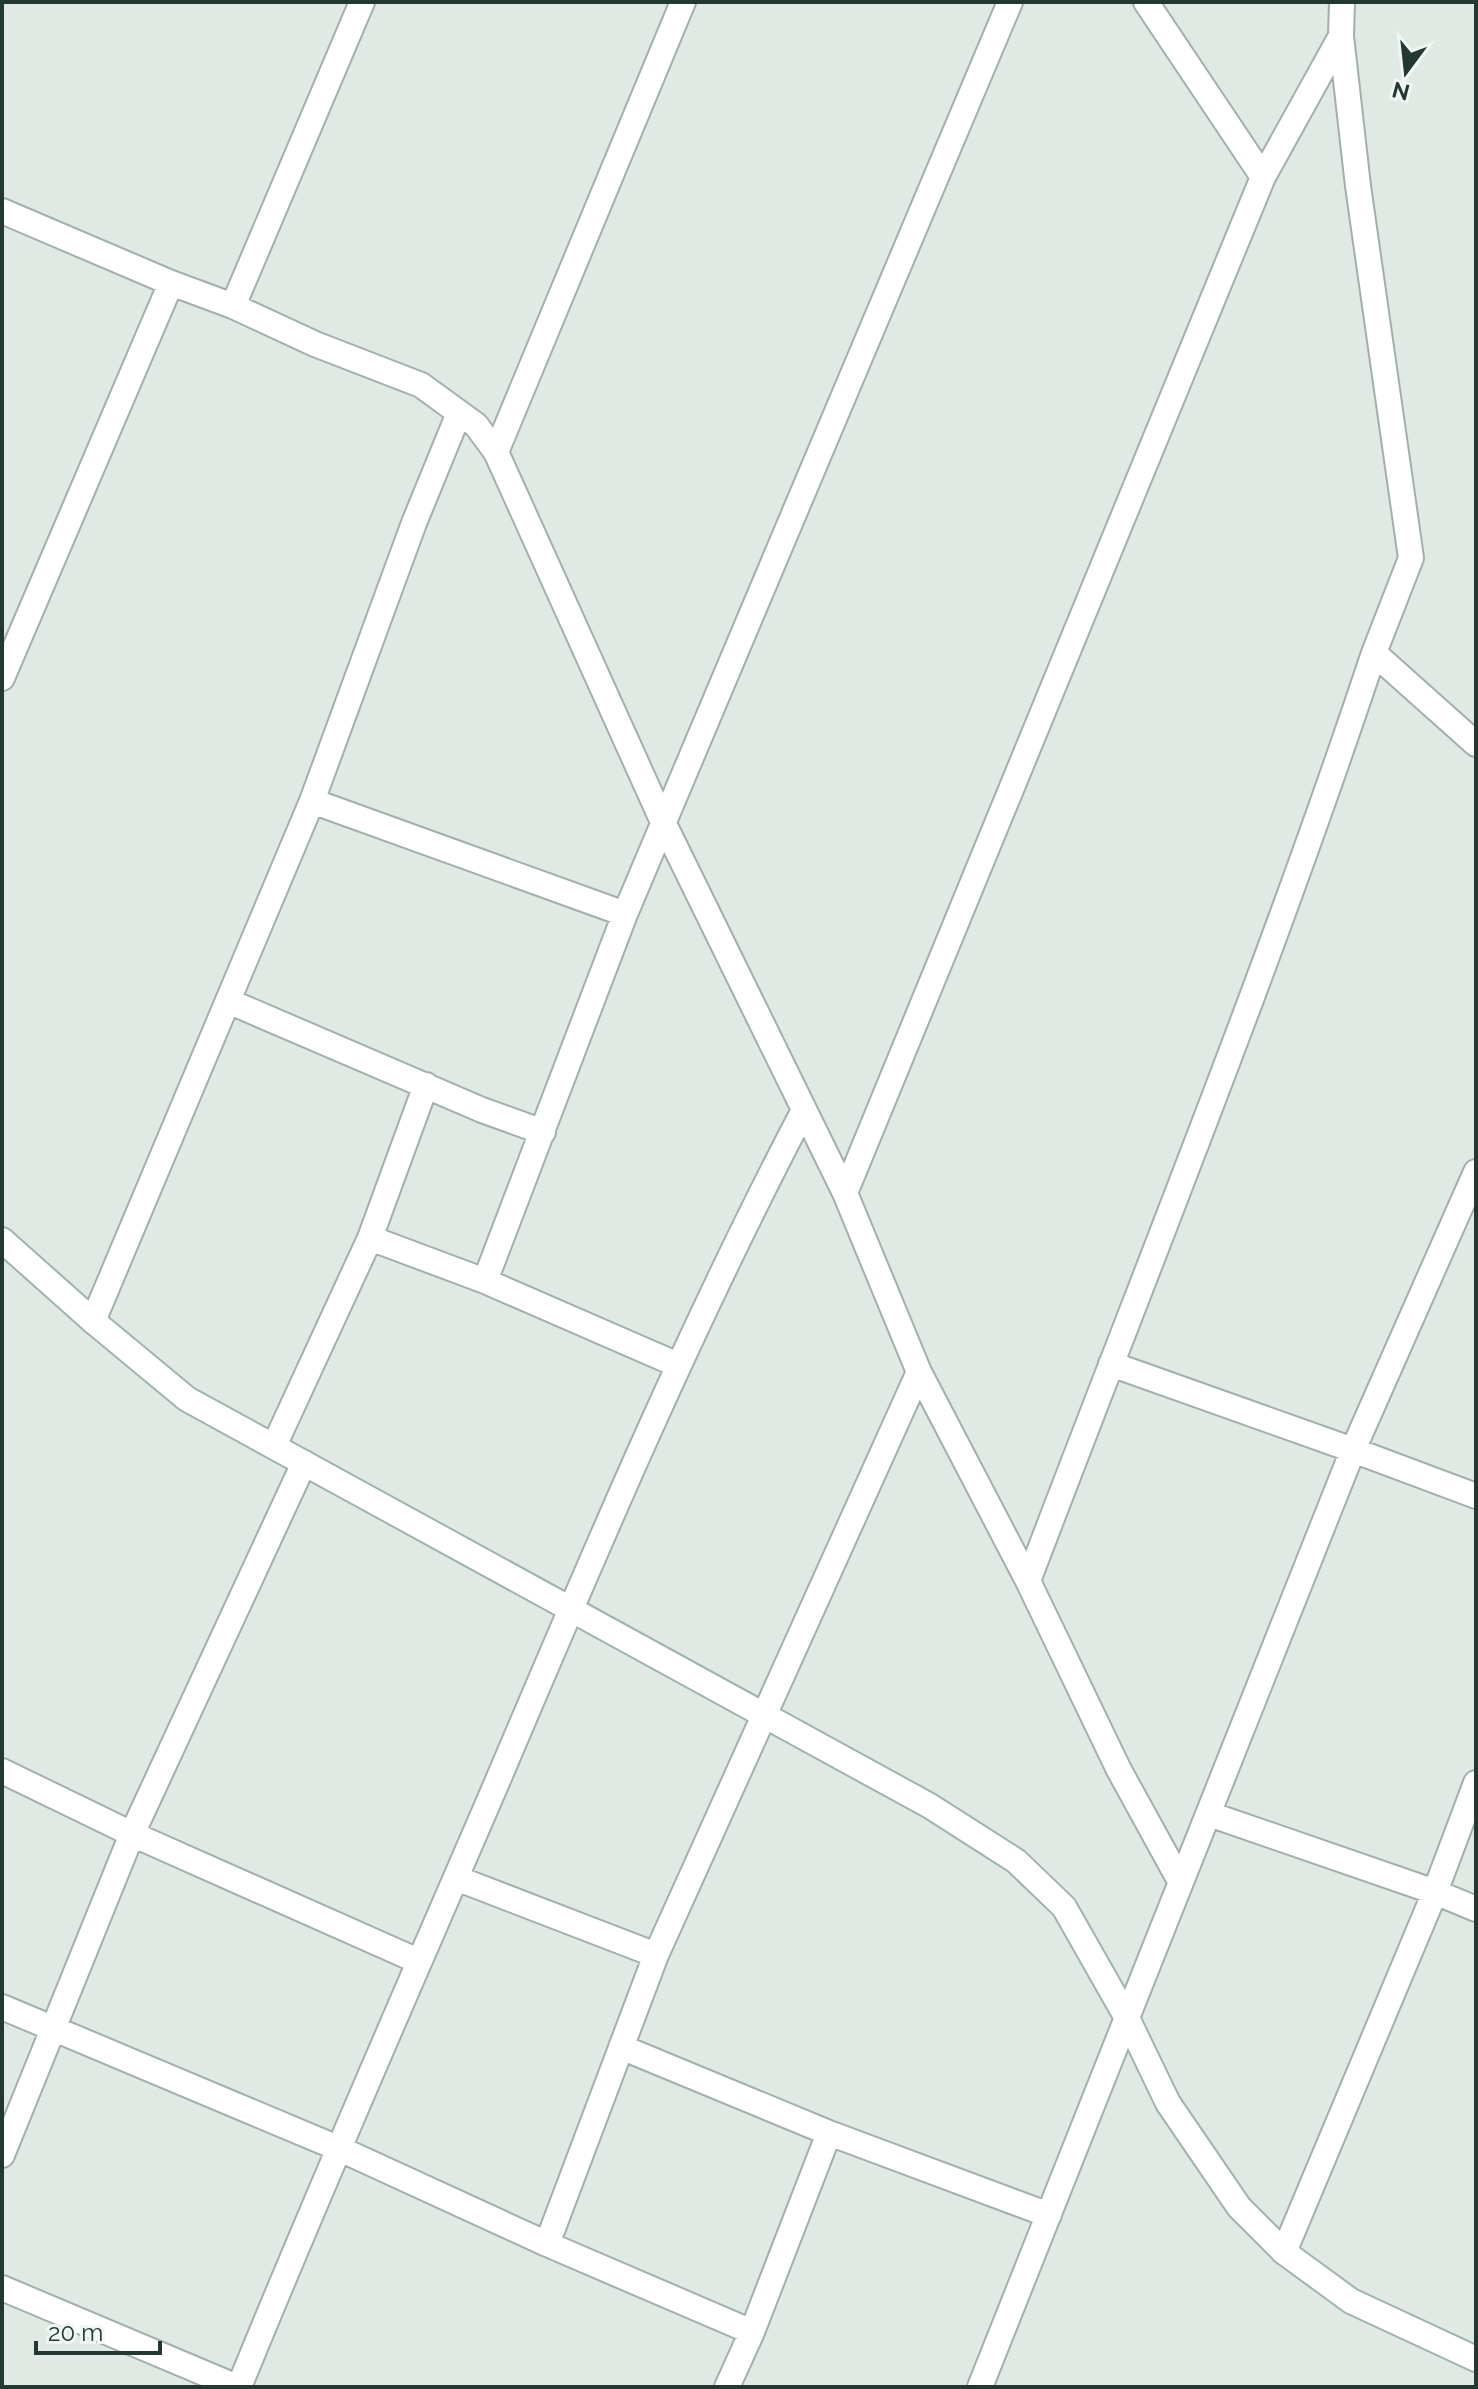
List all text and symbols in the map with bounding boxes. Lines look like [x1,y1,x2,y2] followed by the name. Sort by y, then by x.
[1366,32,1446,112] north arrow
[1389,77,1412,106] text: N
[36,2305,160,2355] scale bar
[48,2318,103,2347] text: 20 m

